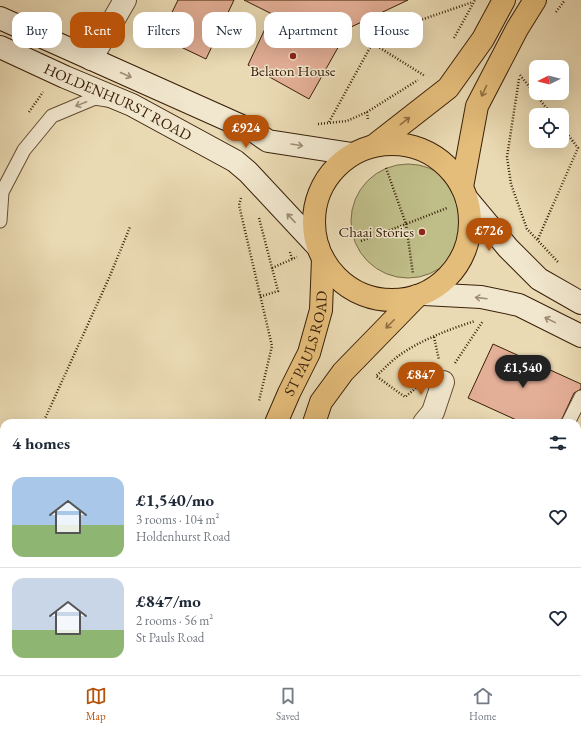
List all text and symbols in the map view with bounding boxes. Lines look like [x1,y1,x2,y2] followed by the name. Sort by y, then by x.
[12,12,62,48] chip: Buy
[70,12,125,48] chip: Rent
[133,12,194,48] chip: Filters
[202,12,256,48] chip: New
[264,12,352,48] chip: Apartment
[360,12,423,48] chip: House
[288,51,298,61] marker: Belaton House
[41,59,195,145] street label: HOLDENHURST ROAD
[529,60,569,100] north arrow
[529,60,569,148] map controls
[250,61,336,80] place label: Belaton House
[120,72,132,79] one-way arrow
[480,84,487,96] one-way arrow
[75,101,87,108] one-way arrow
[529,108,569,148] button: locate
[222,115,270,149] pin: £924
[400,117,411,125] one-way arrow
[232,119,260,136] text: £924
[291,141,304,149] one-way arrow
[287,214,296,224] one-way arrow
[465,218,513,252] pin: £726
[338,222,414,241] place label: Chaai Stories
[475,222,503,239] text: £726
[417,227,427,237] marker: Chaai Stories
[279,290,331,399] street label: ST PAULS ROAD
[475,294,488,301] one-way arrow
[544,316,556,323] one-way arrow
[385,319,395,329] one-way arrow
[490,355,556,389] pin: £1,540
[504,359,542,376] text: £1,540
[397,362,445,396] pin: £847
[407,366,435,383] text: £847
[12,432,70,454] text: 4 homes
[547,432,569,454] icon: filters
[136,489,214,511] text: £1,540/mo
[44,493,92,541] icon: home
[547,506,569,528] icon: heart
[136,511,220,528] text: 3 rooms · 104 m²
[136,528,230,545] text: Holdenhurst Road
[136,590,201,612] text: £847/mo
[44,594,92,642] icon: home
[547,607,569,629] icon: heart
[136,612,213,629] text: 2 rooms · 56 m²
[136,629,204,646] text: St Pauls Road
[85,685,107,723] tab: Map
[276,685,300,723] tab: Saved
[469,685,496,723] tab: Home

